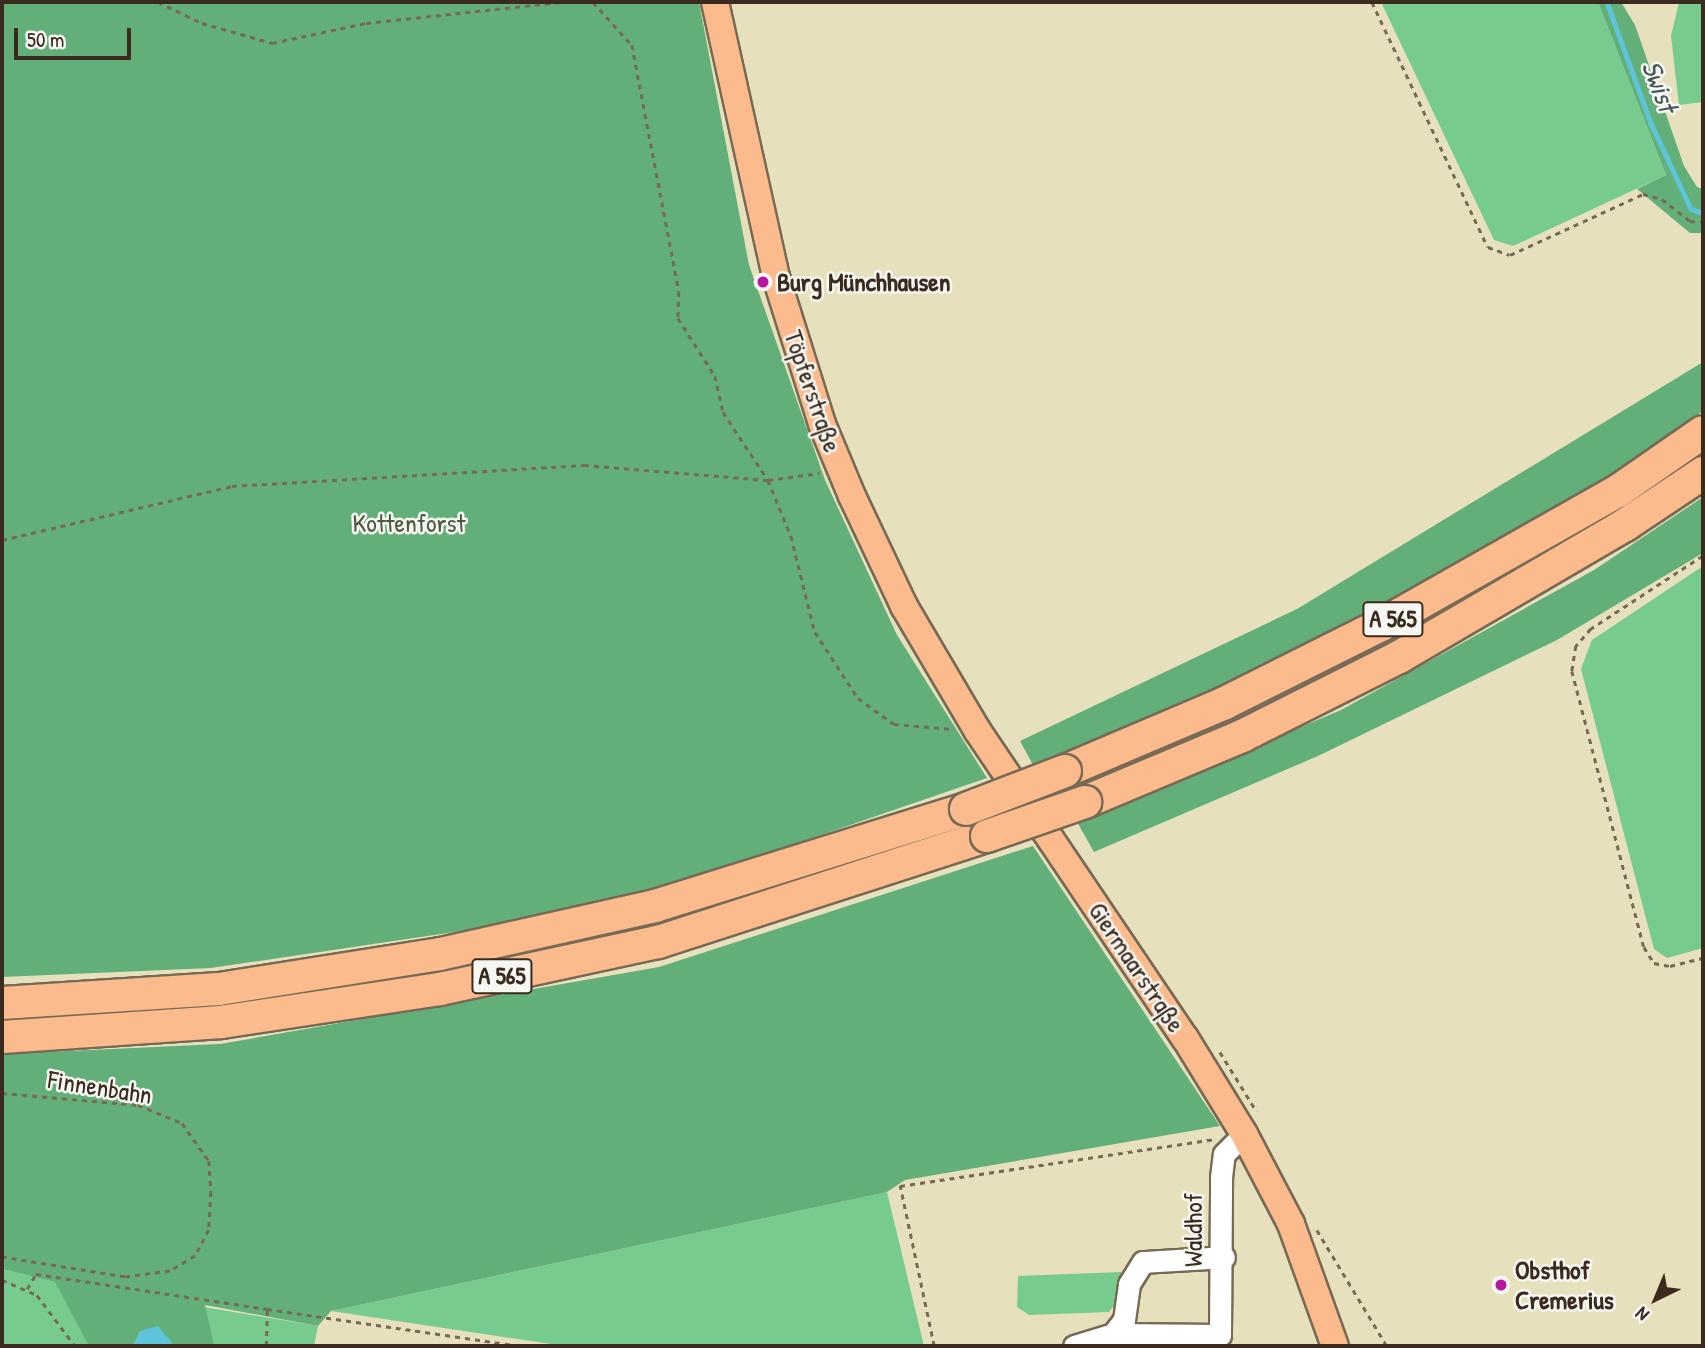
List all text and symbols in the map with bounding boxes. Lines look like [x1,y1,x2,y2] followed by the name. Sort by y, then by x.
[18,14,135,58] scale bar
[27,25,64,54] text: 50 m
[1635,55,1685,117] water label: Swist
[777,266,950,298] place label: Burg Münchhausen
[755,274,771,290] marker: Burg Münchhausen
[778,326,848,456] street label: Töpferstraße
[353,507,465,539] park label: Kottenforst
[1362,598,1424,640] road number: A 565
[1082,896,1192,1038] street label: Giermaarstraße
[470,956,534,996] road number: A 565
[46,1063,154,1111] street label: Finnenbahn
[1177,1193,1209,1267] street label: Waldhof
[1515,1254,1614,1316] place label: Obsthof Cremerius
[1621,1264,1691,1334] north arrow
[1493,1277,1509,1293] marker: Obsthof Cremerius
[1629,1301,1654,1327] text: N

